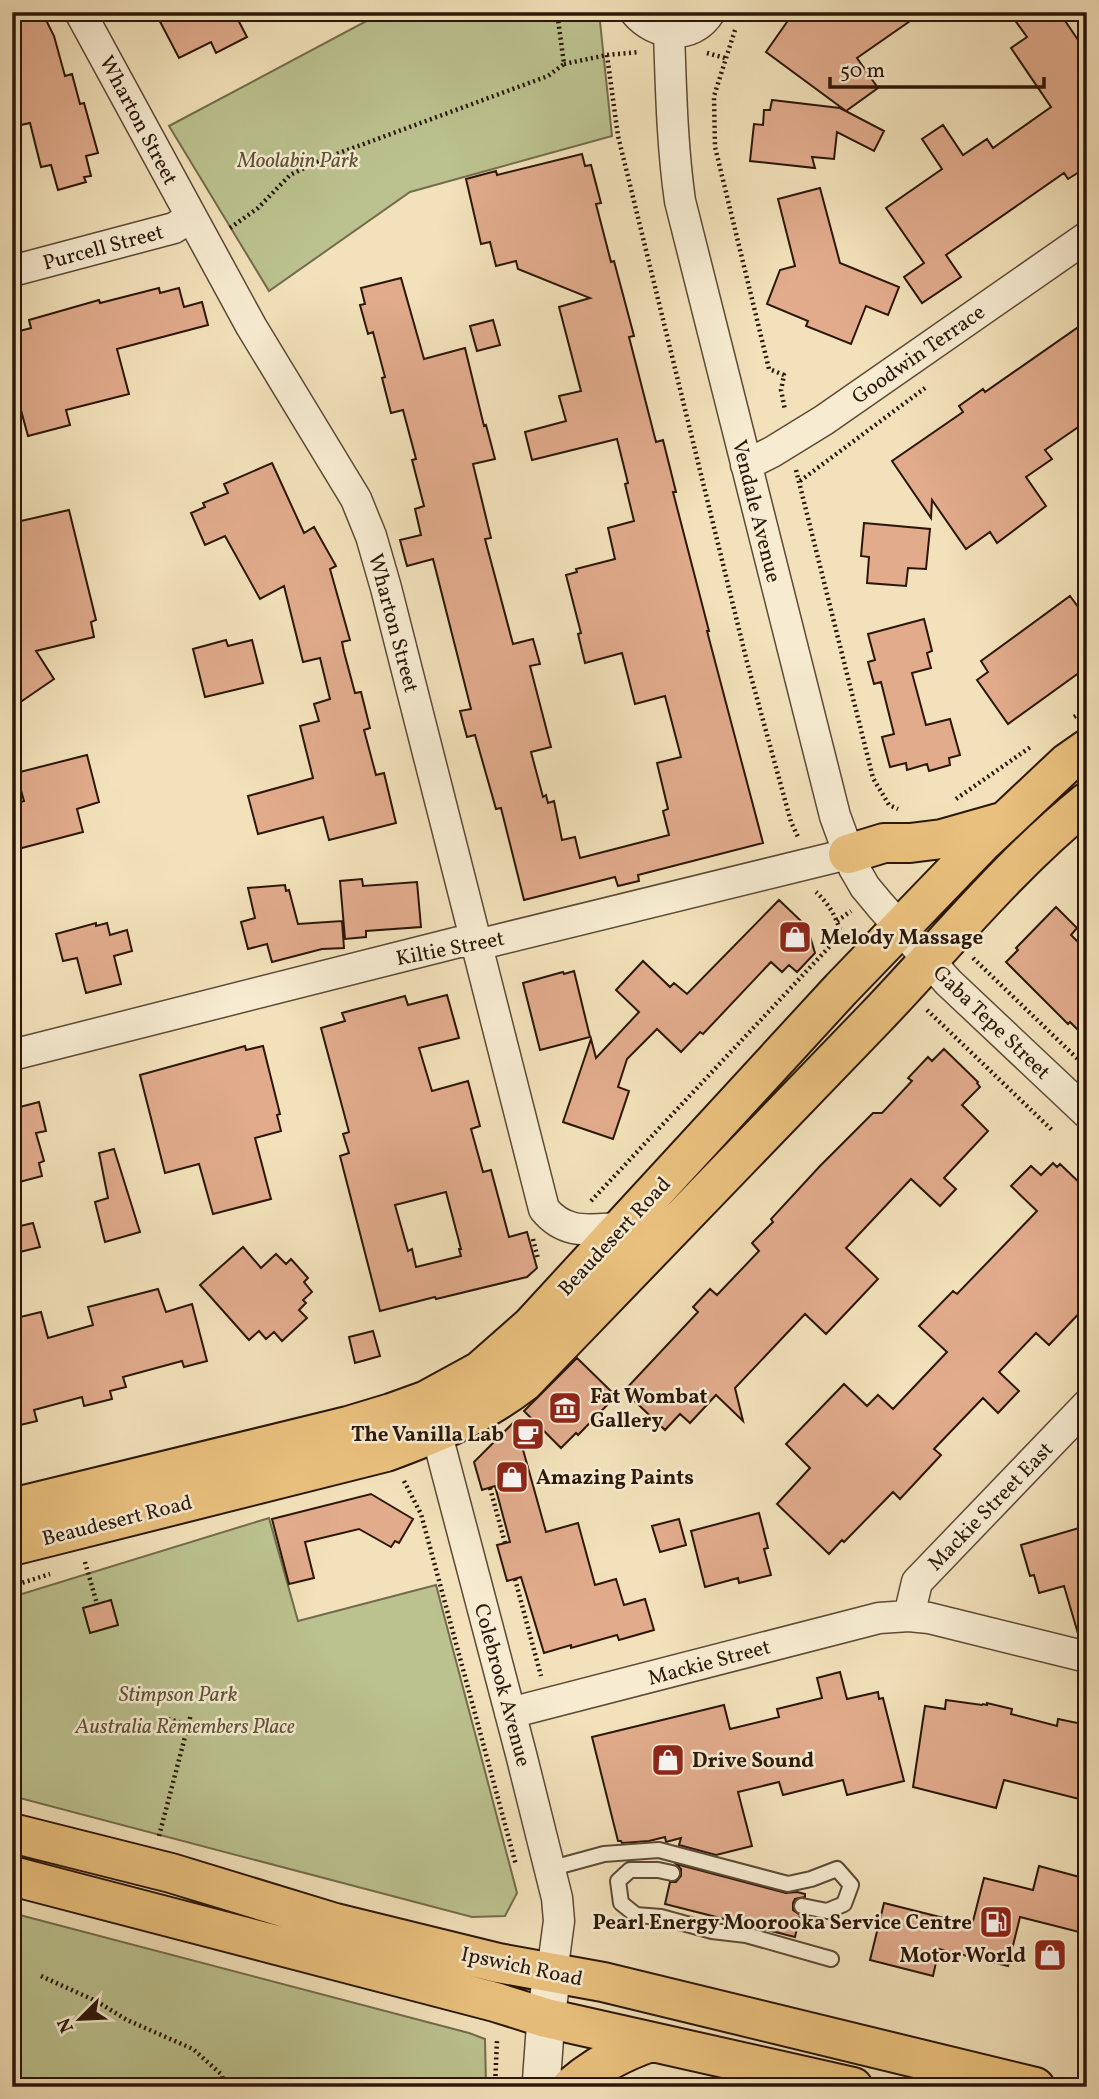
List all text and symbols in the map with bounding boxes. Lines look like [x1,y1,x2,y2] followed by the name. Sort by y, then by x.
[830,46,1043,90] scale bar
[91,51,184,191] street label: Wharton Street
[840,57,885,86] text: 50 m
[237,147,359,176] park label: Moolabin Park
[40,218,167,278] street label: Purcell Street
[846,298,991,412] street label: Goodwin Terrace
[724,437,787,586] street label: Vendale Avenue
[360,551,425,696] street label: Wharton Street
[776,918,814,956] shop icon: Melody Massage
[820,924,983,953] place label: Melody Massage
[394,925,507,974] street label: Kiltie Street
[926,959,1056,1087] street label: Gaba Tepe Street
[552,1171,678,1303] street label: Beaudesert Road
[590,1383,707,1436] place label: Fat Wombat Gallery
[546,1389,584,1427] museum icon: Fat Wombat Gallery
[509,1415,547,1453] cafe icon: The Vanilla Lab
[351,1421,504,1450] place label: The Vanilla Lab
[922,1436,1060,1578] street label: Mackie Street East
[493,1458,531,1496] shop icon: Amazing Paints
[536,1464,694,1493] place label: Amazing Paints
[39,1489,196,1554] street label: Beaudesert Road
[466,1601,537,1770] street label: Colebrook Avenue
[645,1633,774,1694] street label: Mackie Street
[119,1681,238,1710] park label: Stimpson Park
[74,1713,295,1742] park label: Australia Remembers Place
[649,1741,687,1779] shop icon: Drive Sound
[692,1747,814,1776] place label: Drive Sound
[977,1903,1015,1941] fuel station icon: Pearl Energy Moorooka Service Centre
[592,1909,972,1938] place label: Pearl Energy Moorooka Service Centre
[1031,1936,1069,1974] shop icon: Motor World
[458,1940,585,1995] street label: Ipswich Road
[900,1942,1026,1971] place label: Motor World
[46,1983,116,2054] north arrow
[52,2013,81,2037] text: N

